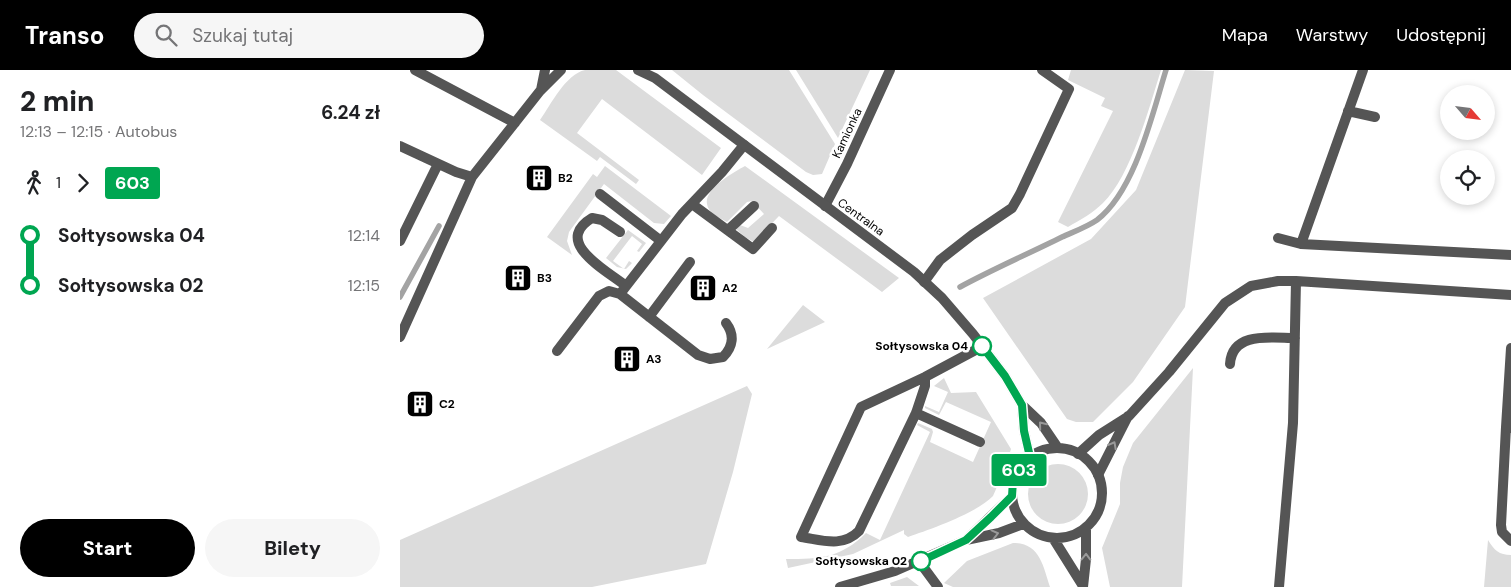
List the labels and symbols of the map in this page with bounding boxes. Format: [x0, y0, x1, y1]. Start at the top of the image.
north arrow [1440, 85, 1495, 140]
street label: Kamionka [828, 105, 866, 161]
building icon: B2 [524, 163, 554, 193]
place label: B2 [558, 170, 573, 186]
street label: Centralna [834, 195, 888, 239]
building icon: B3 [503, 263, 533, 293]
place label: B3 [537, 270, 552, 286]
building icon: A2 [688, 273, 718, 303]
place label: A2 [722, 280, 738, 296]
marker: Sołtysowska 04 [972, 336, 992, 356]
place label: Sołtysowska 04 [875, 338, 968, 354]
building icon: A3 [612, 344, 642, 374]
place label: A3 [646, 351, 662, 367]
building icon: C2 [405, 389, 435, 419]
place label: C2 [439, 396, 455, 412]
one-way arrow [1039, 422, 1047, 431]
one-way arrow [1107, 441, 1117, 450]
line badge: 603 [990, 454, 1048, 486]
one-way arrow [991, 529, 999, 539]
marker: Sołtysowska 02 [911, 551, 931, 571]
place label: Sołtysowska 02 [815, 553, 907, 569]
one-way arrow [1080, 553, 1091, 561]

